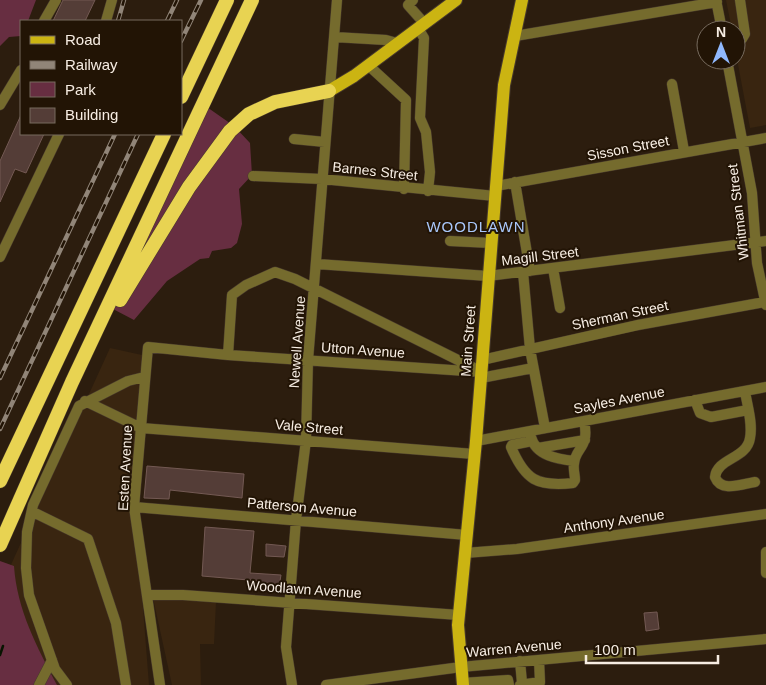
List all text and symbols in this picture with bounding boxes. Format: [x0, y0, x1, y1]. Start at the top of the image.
legend [20, 20, 182, 135]
north arrow [696, 20, 746, 70]
text: N [716, 24, 726, 40]
text: Road [65, 31, 101, 48]
text: Railway [65, 56, 118, 73]
text: Park [65, 81, 96, 98]
text: Building [65, 106, 118, 123]
street label: Sisson Street [586, 132, 670, 164]
street label: Barnes Street [332, 159, 419, 183]
street label: Whitman Street [724, 163, 752, 261]
district label: WOODLAWN [426, 218, 526, 235]
street label: Magill Street [500, 243, 580, 269]
street label: Newell Avenue [286, 295, 308, 389]
street label: Sherman Street [570, 297, 670, 333]
street label: Main Street [458, 305, 478, 377]
street label: Utton Avenue [321, 339, 406, 361]
street label: Sayles Avenue [572, 383, 666, 417]
street label: Vale Street [274, 416, 344, 438]
street label: Esten Avenue [115, 424, 135, 511]
street label: Patterson Avenue [246, 494, 358, 520]
street label: Anthony Avenue [563, 506, 666, 536]
street label: Woodlawn Avenue [246, 577, 362, 601]
scale bar [586, 632, 718, 664]
street label: Warren Avenue [466, 636, 563, 660]
text: 100 m [594, 641, 636, 658]

